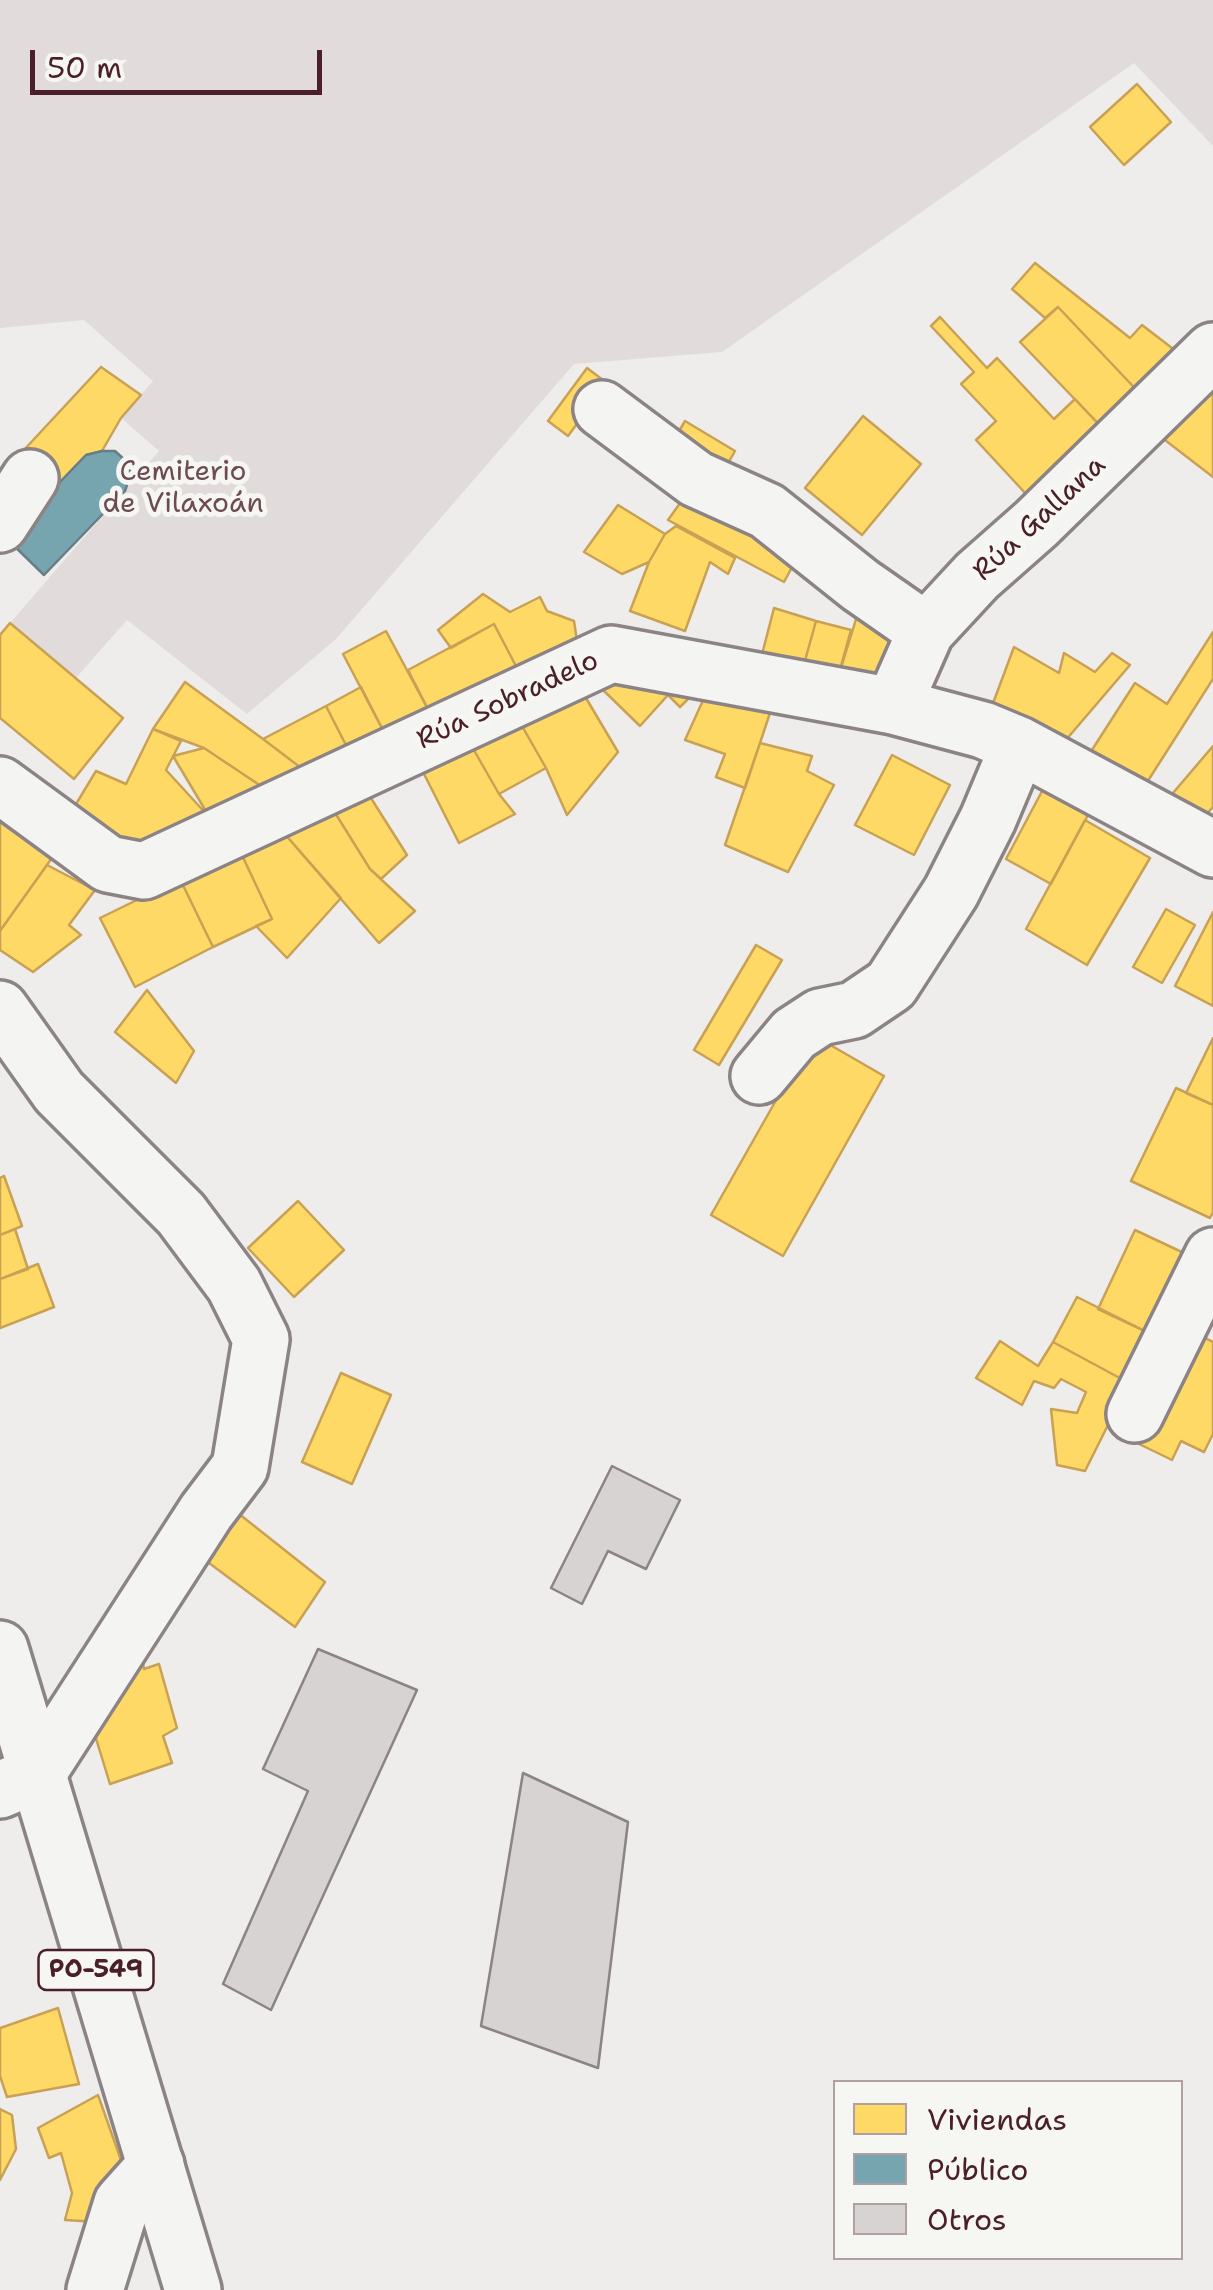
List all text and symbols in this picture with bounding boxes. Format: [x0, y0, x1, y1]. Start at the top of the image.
scale bar [35, 30, 328, 92]
text: 50 m [47, 47, 122, 88]
street label: Rúa Gallana [967, 449, 1113, 589]
park label: Cemiterio de Vilaxoán [102, 456, 264, 522]
street label: Rúa Sobradelo [412, 644, 604, 758]
road number: PO-549 [38, 1950, 154, 1990]
legend [833, 2080, 1183, 2260]
text: Viviendas [927, 2099, 1067, 2140]
text: Público [927, 2149, 1028, 2190]
text: Otros [927, 2199, 1007, 2240]

